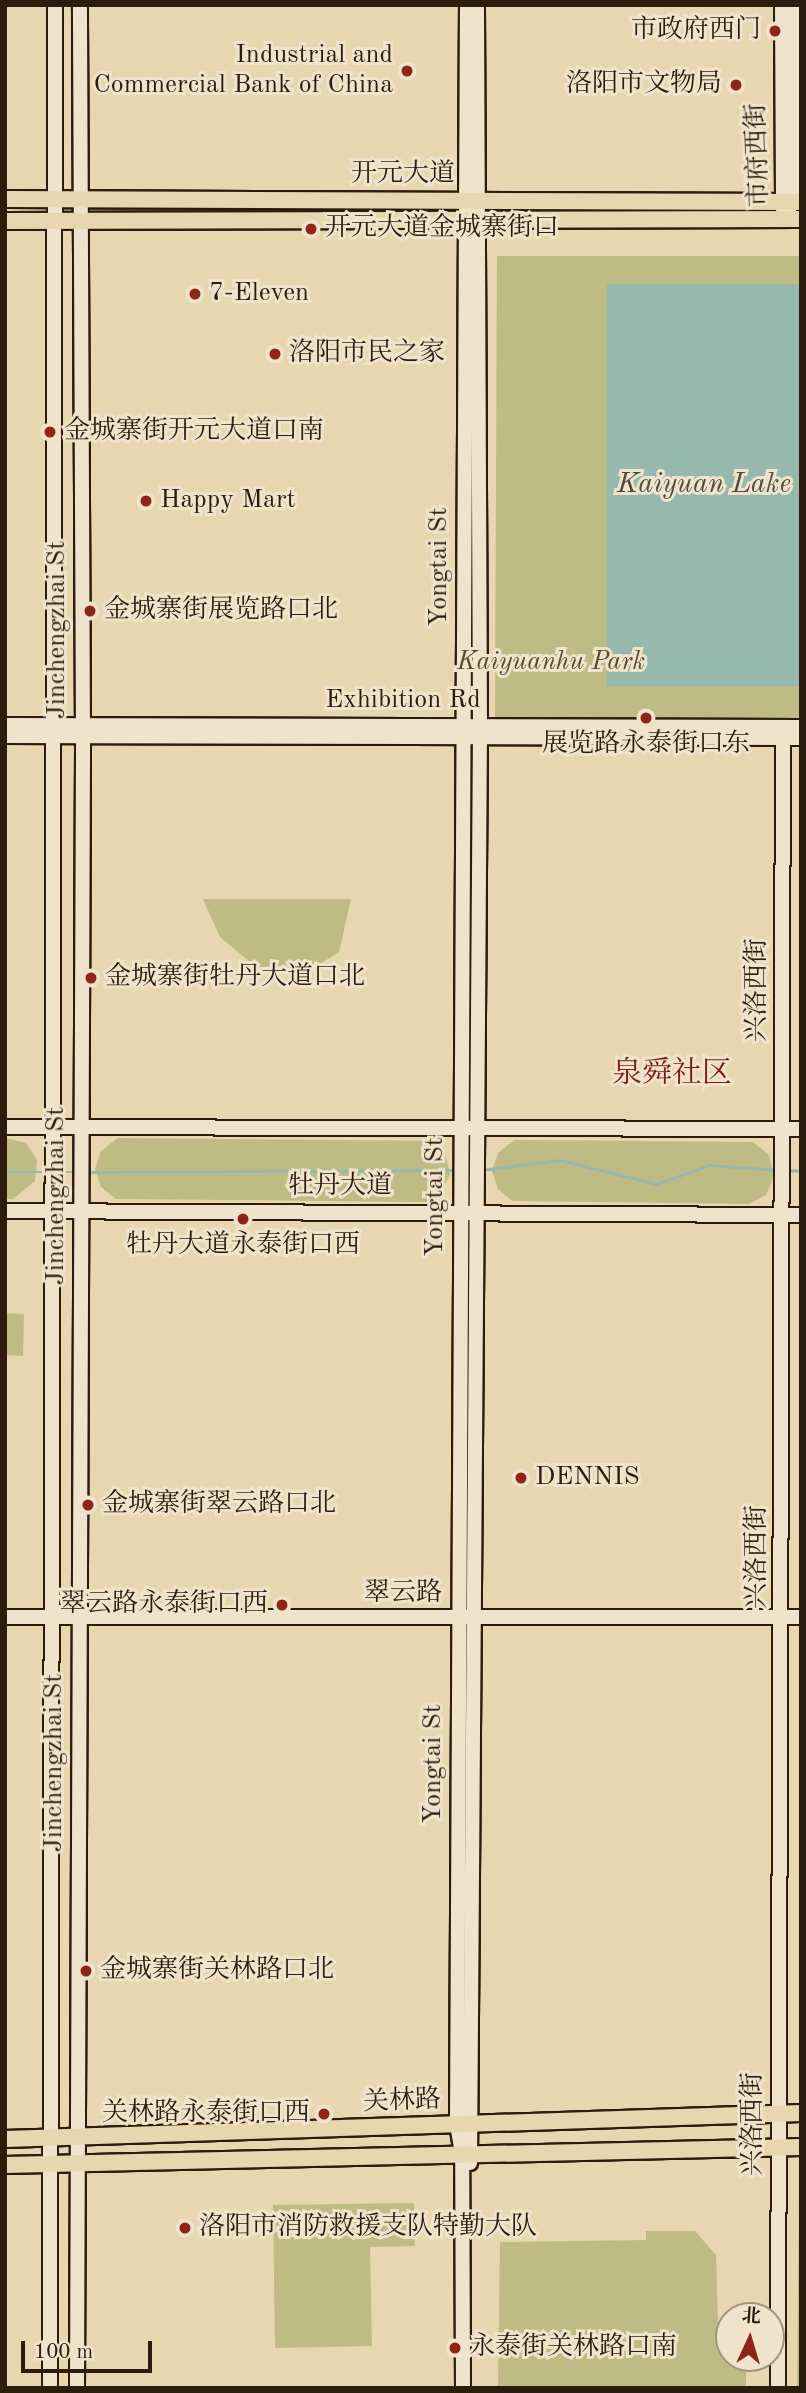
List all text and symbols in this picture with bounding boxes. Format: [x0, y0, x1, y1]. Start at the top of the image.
place label: 市政府西门 [631, 15, 761, 47]
marker: 市政府西门 [767, 23, 783, 39]
place label: Industrial and Commercial Bank of China [93, 40, 393, 102]
marker: Industrial and Commercial Bank of China [399, 63, 415, 79]
place label: 洛阳市文物局 [566, 69, 722, 101]
marker: 洛阳市文物局 [728, 77, 744, 93]
street label: 市府西街 [742, 102, 776, 208]
street label: 开元大道 [351, 159, 455, 191]
place label: 开元大道金城寨街口 [325, 213, 559, 245]
marker: 开元大道金城寨街口 [303, 221, 319, 237]
place label: 7-Eleven [209, 278, 309, 310]
marker: 7-Eleven [187, 286, 203, 302]
place label: 洛阳市民之家 [289, 338, 445, 370]
marker: 洛阳市民之家 [267, 346, 283, 362]
place label: 金城寨街开元大道口南 [64, 416, 324, 448]
marker: 金城寨街开元大道口南 [42, 424, 58, 440]
water label: Kaiyuan Lake [617, 468, 791, 502]
place label: Happy Mart [160, 485, 296, 517]
marker: Happy Mart [138, 493, 154, 509]
street label: Yongtai St [424, 507, 456, 627]
street label: Jinchengzhai St [42, 541, 74, 719]
place label: 金城寨街展览路口北 [104, 595, 338, 627]
marker: 金城寨街展览路口北 [82, 603, 98, 619]
park label: Kaiyuanhu Park [457, 647, 645, 679]
street label: Exhibition Rd [325, 685, 481, 717]
marker: 展览路永泰街口东 [638, 710, 654, 726]
place label: 展览路永泰街口东 [542, 729, 750, 761]
street label: 兴洛西街 [742, 938, 774, 1042]
place label: 金城寨街牡丹大道口北 [105, 962, 365, 994]
marker: 金城寨街牡丹大道口北 [83, 970, 99, 986]
district label: 泉舜社区 [612, 1056, 732, 1092]
street label: Jinchengzhai St [41, 1107, 73, 1285]
street label: Yongtai St [420, 1137, 452, 1257]
street label: 牡丹大道 [288, 1171, 392, 1203]
marker: 牡丹大道永泰街口西 [235, 1211, 251, 1227]
place label: 牡丹大道永泰街口西 [126, 1230, 360, 1262]
place label: DENNIS [535, 1462, 640, 1494]
marker: DENNIS [513, 1470, 529, 1486]
place label: 金城寨街翠云路口北 [102, 1489, 336, 1521]
marker: 金城寨街翠云路口北 [80, 1497, 96, 1513]
street label: 兴洛西街 [742, 1505, 774, 1609]
street label: 翠云路 [364, 1578, 442, 1610]
place label: 翠云路永泰街口西 [60, 1589, 268, 1621]
marker: 翠云路永泰街口西 [274, 1597, 290, 1613]
street label: Jinchengzhai St [39, 1674, 71, 1852]
street label: Yongtai St [418, 1704, 450, 1824]
place label: 金城寨街关林路口北 [100, 1955, 334, 1987]
marker: 金城寨街关林路口北 [78, 1963, 94, 1979]
street label: 兴洛西街 [738, 2072, 770, 2176]
street label: 关林路 [362, 2085, 442, 2119]
place label: 关林路永泰街口西 [102, 2098, 310, 2130]
marker: 关林路永泰街口西 [316, 2106, 332, 2122]
place label: 洛阳市消防救援支队特勤大队 [199, 2212, 537, 2244]
marker: 洛阳市消防救援支队特勤大队 [177, 2220, 193, 2236]
north arrow [715, 2302, 785, 2372]
text: 北 [741, 2307, 761, 2328]
scale bar [24, 2326, 156, 2370]
place label: 永泰街关林路口南 [469, 2332, 677, 2364]
marker: 永泰街关林路口南 [447, 2340, 463, 2356]
text: 100 m [34, 2342, 93, 2363]

